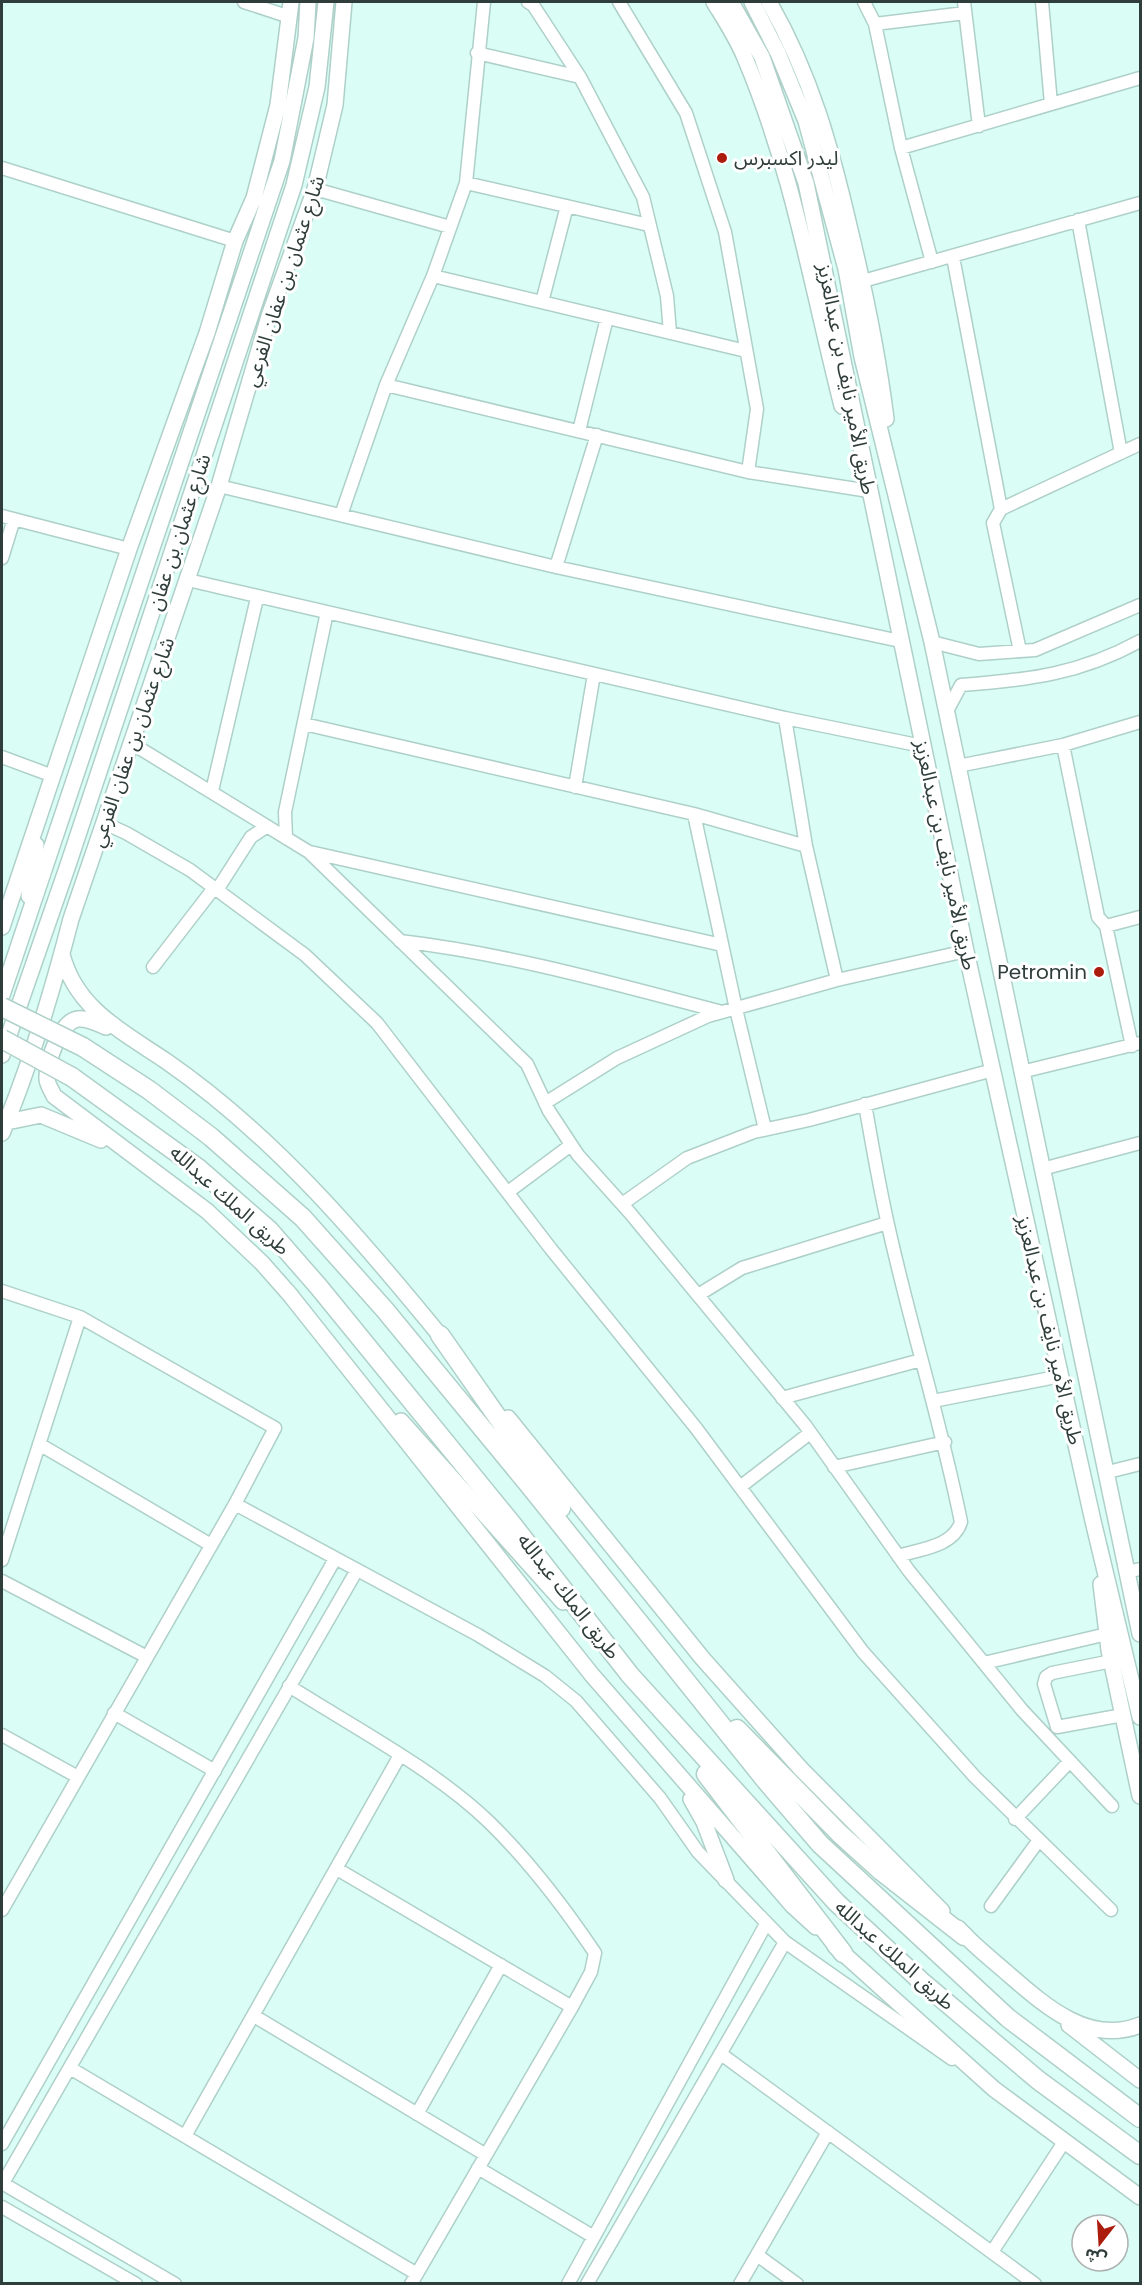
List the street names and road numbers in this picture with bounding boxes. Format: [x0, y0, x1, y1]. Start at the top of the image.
street label: شارع عثمان بن عفان الفرعي [237, 172, 333, 391]
street label: طريق الأمير نايف بن عبدالعزيز [811, 260, 883, 497]
street label: شارع عثمان بن عفان [140, 450, 218, 614]
street label: شارع عثمان بن عفان الفرعي [83, 633, 183, 851]
street label: طريق الأمير نايف بن عبدالعزيز [908, 736, 984, 973]
street label: طريق الملك عبدالله [164, 1138, 296, 1262]
street label: طريق الأمير نايف بن عبدالعزيز [1010, 1211, 1090, 1448]
street label: طريق الملك عبدالله [511, 1527, 627, 1665]
street label: طريق الملك عبدالله [829, 1893, 961, 2017]

